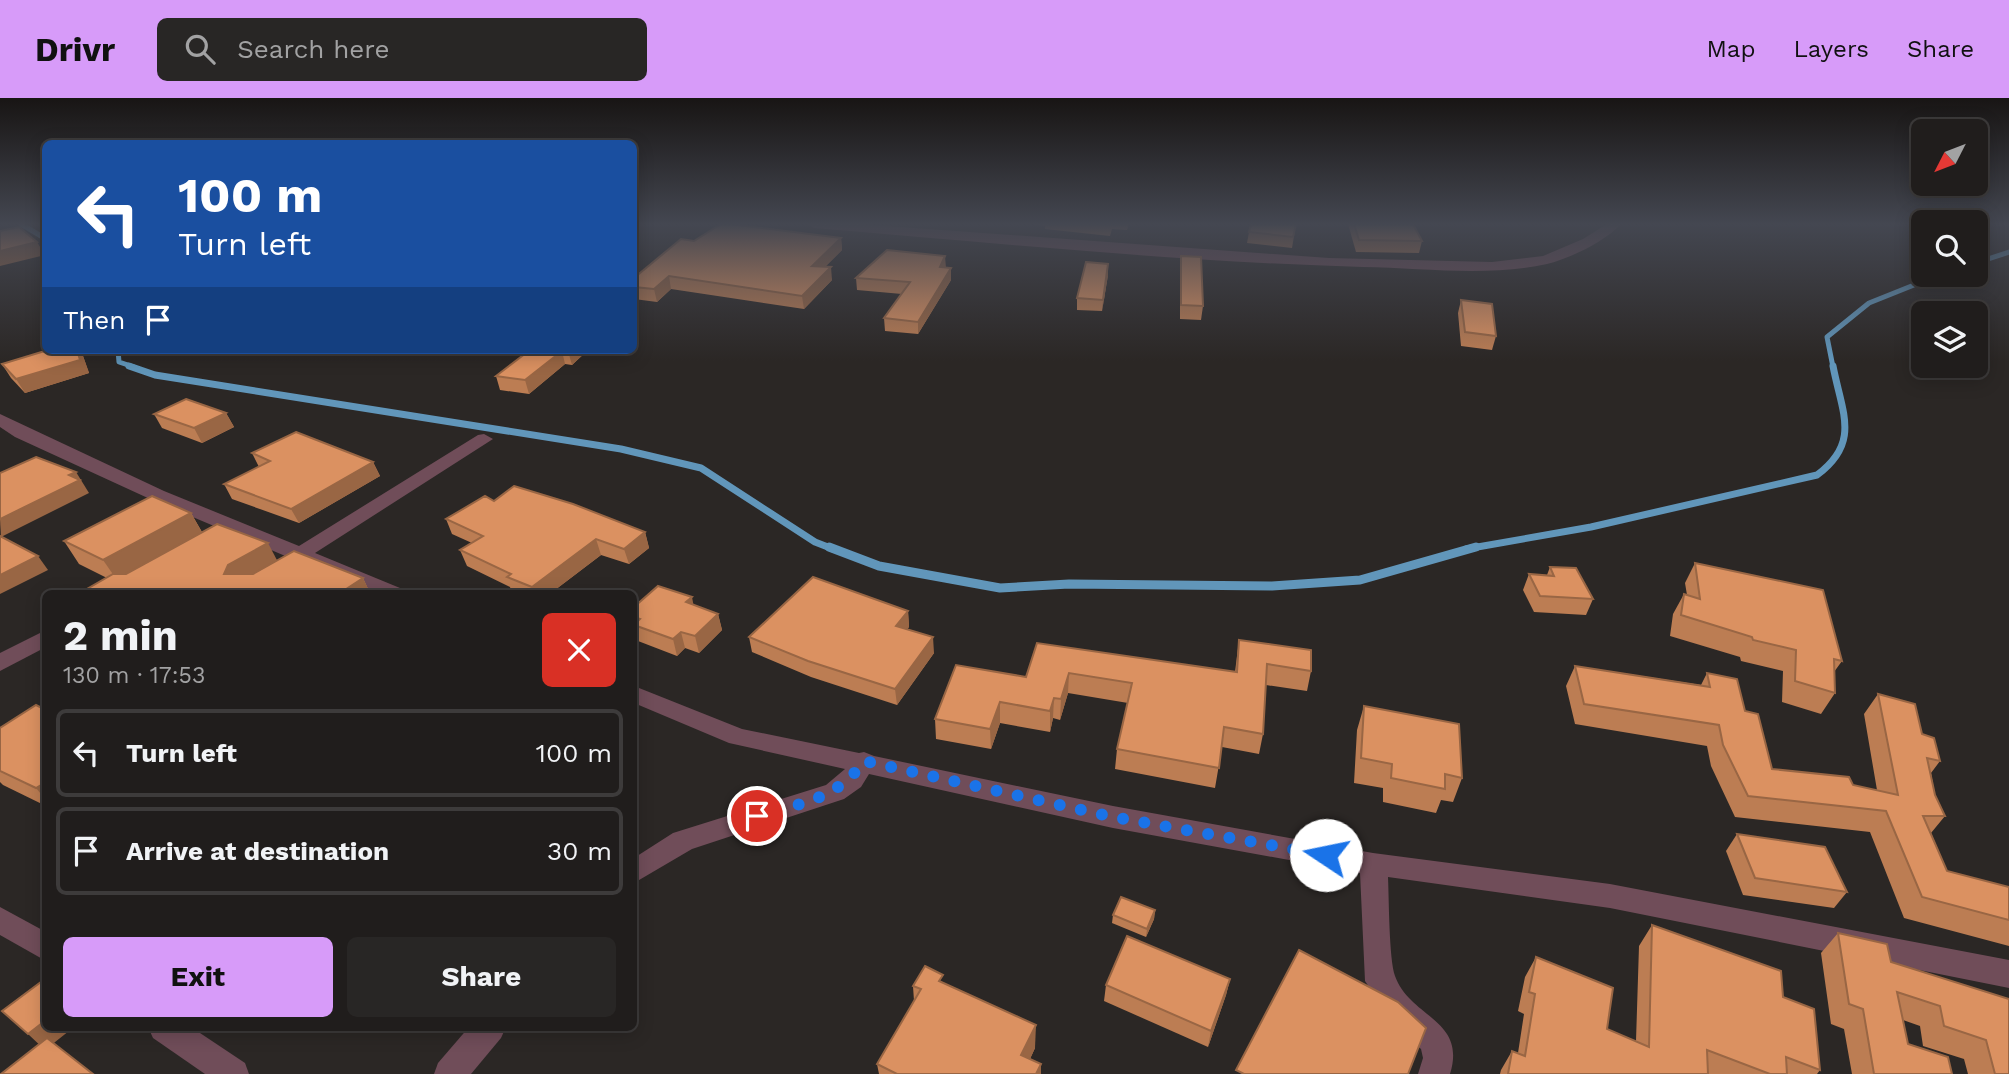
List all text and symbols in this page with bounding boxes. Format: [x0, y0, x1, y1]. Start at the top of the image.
search box [157, 18, 647, 81]
text: Drivr [35, 30, 115, 69]
icon: search [181, 30, 219, 68]
text: Search here [237, 34, 390, 64]
text: Map [1707, 35, 1755, 63]
text: Layers [1793, 35, 1869, 63]
text: Share [1907, 35, 1974, 63]
north arrow [1911, 119, 1988, 196]
map controls [1911, 119, 1988, 378]
text: 100 m [178, 166, 322, 224]
icon: left [63, 168, 154, 259]
button: search [1911, 210, 1988, 287]
text: Turn left [178, 225, 311, 263]
icon: arrive [139, 301, 177, 339]
button: layers [1911, 301, 1988, 378]
text: Then [63, 305, 125, 335]
text: 2 min [63, 611, 178, 660]
button: close [542, 613, 616, 687]
text: 130 m · 17:53 [63, 662, 205, 689]
icon: left [67, 734, 105, 772]
text: Turn left [126, 738, 237, 768]
text: 100 m [536, 738, 612, 768]
pin [727, 786, 787, 846]
icon: arrive [738, 797, 776, 835]
position arrow [1289, 818, 1363, 892]
icon: arrive [67, 832, 105, 870]
text: Arrive at destination [126, 836, 389, 866]
text: 30 m [547, 836, 612, 866]
button: Exit [63, 937, 333, 1017]
button: Share [347, 937, 616, 1017]

